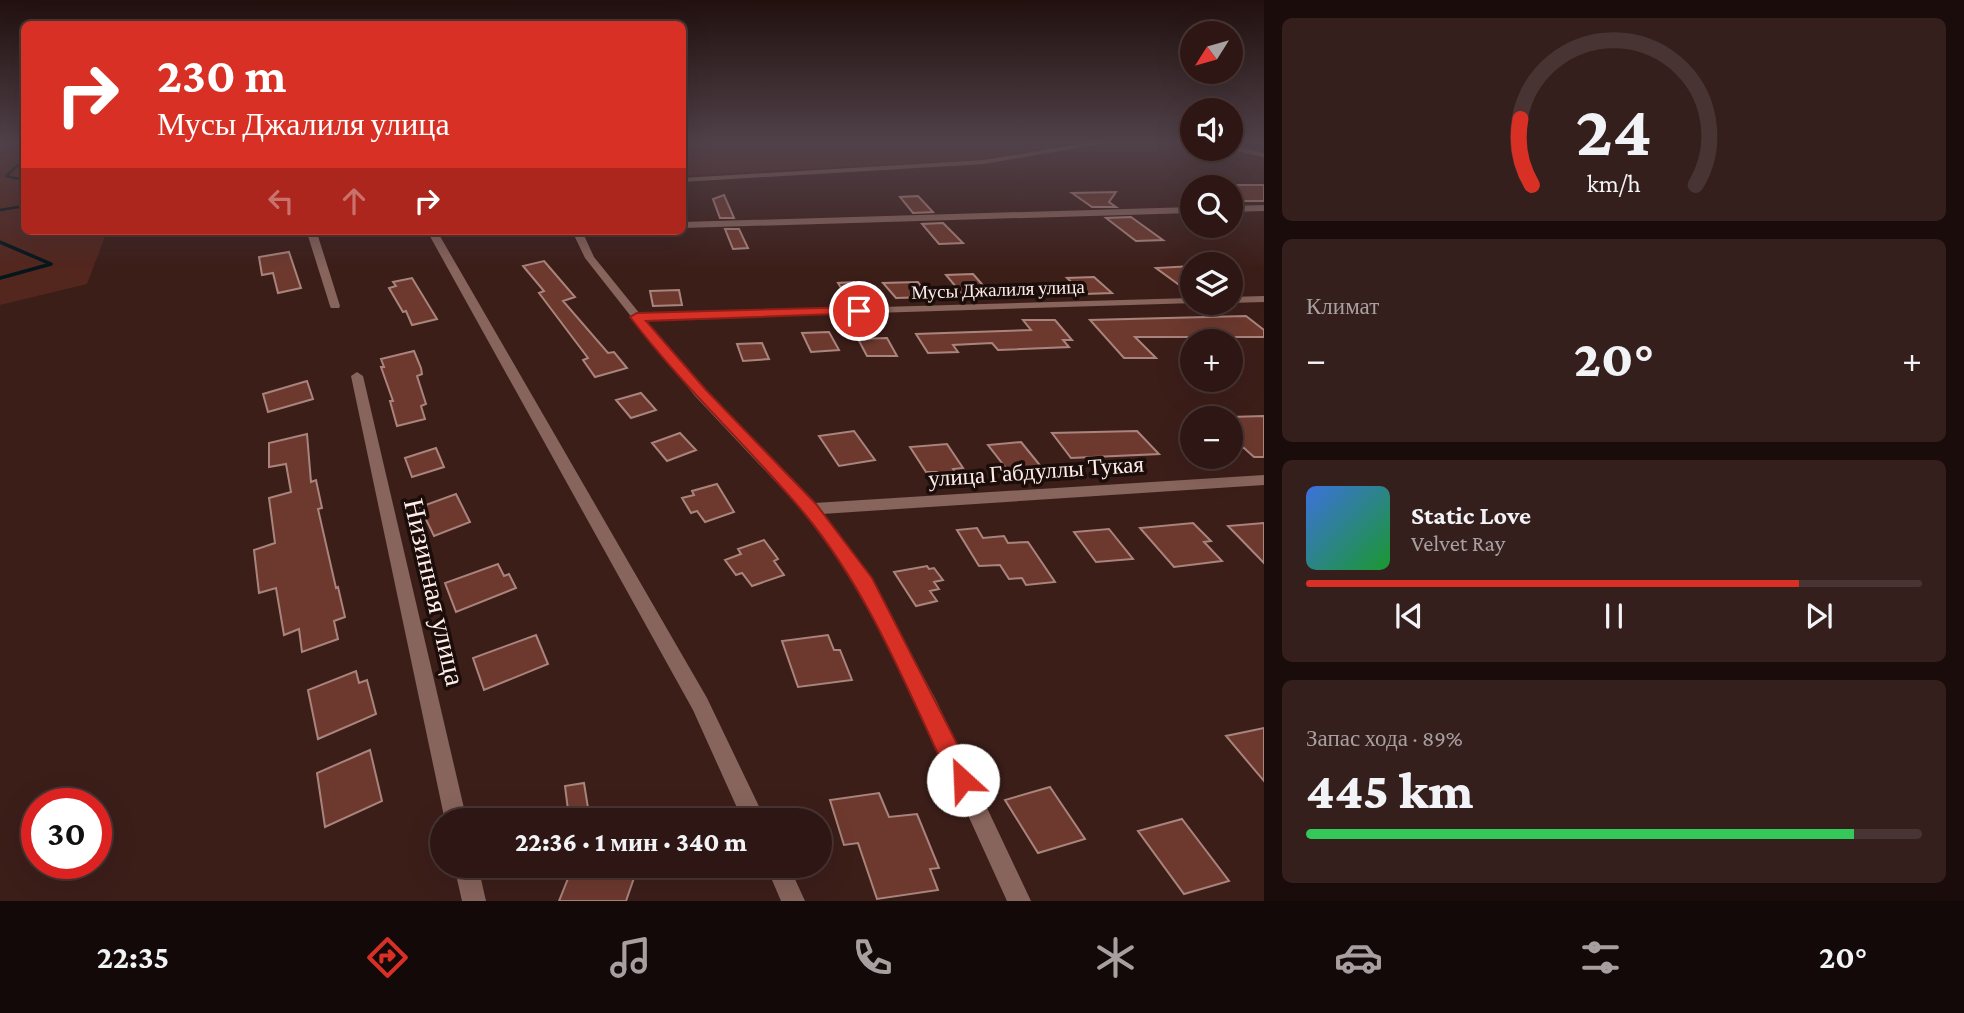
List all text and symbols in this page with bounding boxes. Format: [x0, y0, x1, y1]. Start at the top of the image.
north arrow [1180, 21, 1242, 84]
map controls [1180, 21, 1243, 469]
text: 230 m [157, 48, 287, 103]
icon: right [42, 49, 133, 140]
text: 24 [1576, 91, 1652, 172]
button: sound [1180, 98, 1243, 161]
text: Мусы Джалиля улица [157, 106, 450, 142]
text: km/h [1587, 170, 1641, 197]
button: search [1180, 175, 1243, 238]
icon: left [262, 182, 300, 220]
icon: ahead [335, 182, 373, 220]
icon: right [408, 182, 446, 220]
button: layers [1180, 252, 1243, 315]
street label: Мусы Джалиля улица [911, 276, 1086, 303]
pin [829, 281, 889, 341]
icon: arrive [840, 292, 878, 330]
text: Климат [1306, 293, 1379, 319]
button: + [1180, 329, 1243, 392]
text: 20° [1574, 329, 1654, 387]
text: − [1306, 338, 1326, 380]
text: + [1902, 338, 1922, 380]
button: − [1180, 406, 1243, 469]
street label: улица Габдуллы Тукая [927, 450, 1145, 492]
street label: Низинная улица [398, 496, 471, 689]
text: Static Love [1411, 501, 1531, 530]
text: Velvet Ray [1411, 530, 1505, 556]
icon: previous [1390, 597, 1428, 635]
icon: pause [1595, 597, 1633, 635]
icon: next [1800, 597, 1838, 635]
text: Запас хода · 89% [1306, 725, 1463, 751]
position arrow [926, 743, 1000, 817]
text: 445 km [1306, 761, 1473, 819]
speed limit sign: 30 [21, 788, 112, 879]
text: 22:36 · 1 мин · 340 m [515, 828, 747, 857]
icon: directions [363, 933, 412, 982]
icon: music [606, 933, 655, 982]
icon: phone [848, 933, 897, 982]
icon: climate [1091, 933, 1140, 982]
icon: car [1334, 933, 1383, 982]
icon: filters [1576, 933, 1625, 982]
text: 22:35 [97, 939, 169, 975]
text: 20° [1819, 939, 1867, 975]

